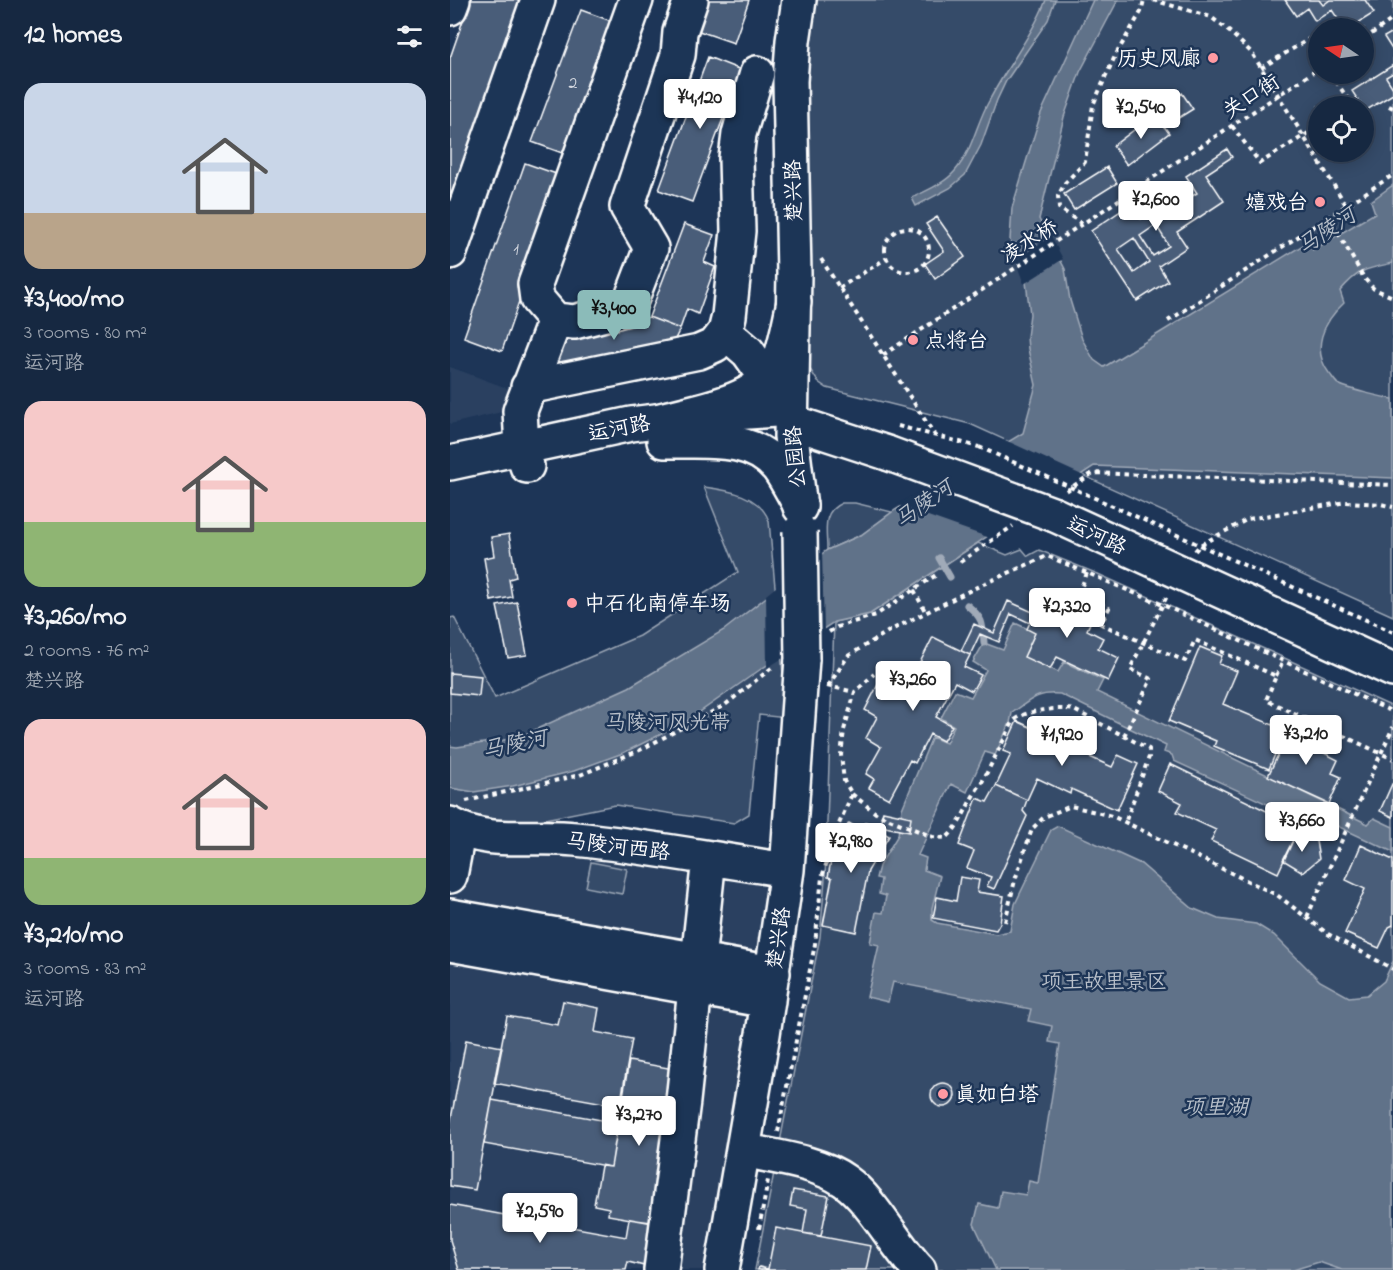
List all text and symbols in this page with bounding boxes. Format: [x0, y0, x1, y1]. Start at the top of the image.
text: 12 homes [24, 17, 123, 55]
north arrow [1308, 18, 1374, 84]
map controls [1308, 18, 1374, 162]
icon: filters [393, 20, 426, 53]
place label: 历史风廊 [1117, 45, 1201, 75]
marker: 历史风廊 [1206, 51, 1220, 65]
street label: 关口街 [1218, 68, 1287, 127]
house number: 2 [569, 71, 578, 97]
pin: ¥4,120 [651, 79, 749, 130]
text: ¥4,120 [678, 84, 722, 113]
pin: ¥2,540 [1092, 89, 1190, 140]
text: ¥2,540 [1116, 94, 1166, 123]
button: locate [1308, 96, 1374, 162]
icon: home [171, 122, 279, 230]
street label: 楚兴路 [779, 159, 811, 223]
pin: ¥2,600 [1107, 181, 1205, 232]
text: ¥2,600 [1132, 186, 1180, 215]
place label: 嬉戏台 [1245, 189, 1308, 219]
marker: 嬉戏台 [1313, 195, 1327, 209]
water label: 马陵河 [1291, 199, 1366, 264]
street label: 凌水桥 [996, 213, 1065, 272]
house number: 1 [513, 237, 519, 263]
text: ¥3,400/mo [24, 281, 124, 319]
pin: ¥3,400 [565, 290, 663, 341]
text: ¥3,400 [591, 295, 637, 324]
text: 3 rooms · 80 m² [24, 319, 147, 348]
place label: 点将台 [925, 327, 988, 357]
marker: 点将台 [906, 333, 920, 347]
text: 运河路 [24, 350, 84, 379]
street label: 运河路 [586, 409, 653, 451]
street label: 公园路 [779, 424, 815, 490]
icon: home [171, 440, 279, 548]
water label: 马陵河 [889, 472, 963, 537]
street label: 运河路 [1061, 510, 1131, 564]
pin: ¥2,320 [1018, 588, 1116, 639]
place label: 中石化南停车场 [584, 590, 731, 620]
text: ¥2,320 [1043, 593, 1091, 622]
marker: 中石化南停车场 [565, 596, 579, 610]
text: ¥3,260/mo [24, 599, 127, 637]
text: 2 rooms · 76 m² [24, 637, 149, 666]
pin: ¥3,260 [864, 661, 962, 712]
text: ¥3,260 [890, 666, 936, 695]
text: 楚兴路 [24, 668, 84, 697]
park label: 马陵河风光带 [605, 709, 731, 739]
pin: ¥3,210 [1257, 715, 1355, 766]
pin: ¥1,920 [1013, 716, 1111, 767]
text: ¥3,210 [1284, 720, 1328, 749]
text: ¥1,920 [1041, 721, 1083, 750]
water label: 马陵河 [479, 723, 553, 768]
icon: home [171, 758, 279, 866]
pin: ¥3,660 [1253, 802, 1351, 853]
text: ¥3,660 [1279, 807, 1325, 836]
pin: ¥2,980 [802, 823, 900, 874]
street label: 马陵河西路 [564, 827, 672, 869]
text: ¥2,980 [829, 828, 873, 857]
street label: 楚兴路 [761, 905, 799, 972]
text: ¥3,210/mo [24, 917, 124, 955]
text: 3 rooms · 83 m² [24, 955, 146, 984]
park label: 项王故里景区 [1041, 968, 1167, 998]
text: 运河路 [24, 986, 84, 1015]
place label: 真如白塔 [955, 1081, 1039, 1111]
marker: 真如白塔 [936, 1087, 950, 1101]
water label: 项里湖 [1182, 1093, 1250, 1125]
pin: ¥3,270 [590, 1096, 688, 1147]
text: ¥3,270 [616, 1101, 662, 1130]
pin: ¥2,590 [491, 1193, 589, 1244]
text: ¥2,590 [516, 1198, 564, 1227]

